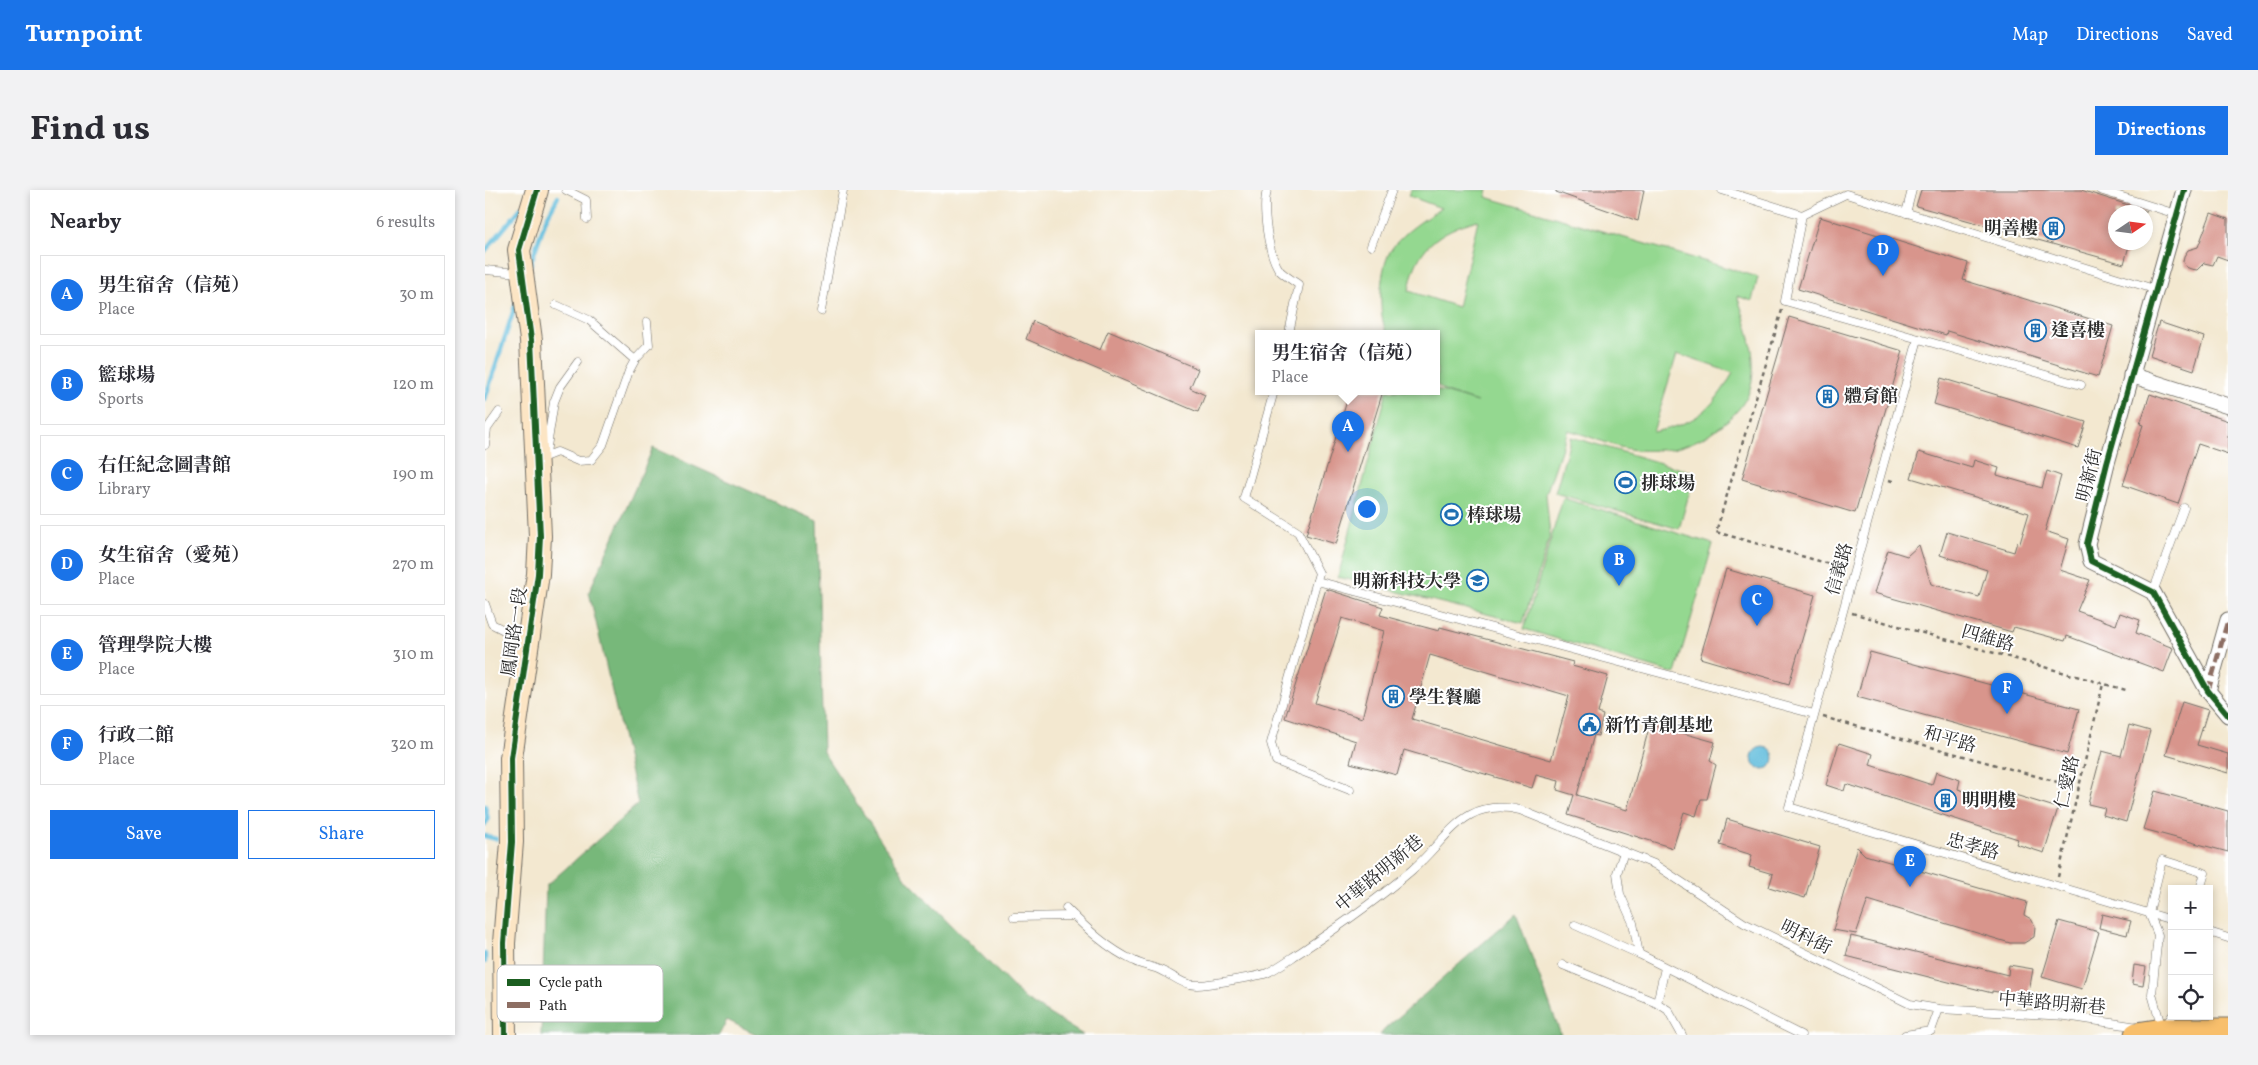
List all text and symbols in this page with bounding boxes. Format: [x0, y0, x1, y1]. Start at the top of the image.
text: Turnpoint [25, 18, 143, 52]
text: Map [2012, 23, 2048, 48]
text: Directions [2076, 23, 2159, 48]
text: Saved [2187, 23, 2233, 48]
text: Find us [30, 106, 150, 154]
button: Directions [2095, 106, 2228, 155]
north arrow [2108, 205, 2153, 250]
text: Nearby [50, 208, 121, 237]
text: 6 results [376, 212, 435, 234]
building icon: 明善樓 [2042, 216, 2066, 240]
place label: 明善樓 [1984, 217, 2038, 242]
pin: D [1867, 235, 1899, 276]
text: 男生宿舍（信苑） [98, 273, 250, 299]
text: A [61, 284, 73, 306]
text: 30 m [399, 284, 434, 306]
text: Place [98, 299, 135, 321]
building icon: 逢喜樓 [2023, 318, 2047, 342]
place label: 逢喜樓 [2051, 319, 2105, 344]
popup [1255, 330, 1440, 395]
text: 男生宿舍（信苑） [1271, 341, 1424, 367]
text: 籃球場 [98, 363, 155, 389]
text: Place [1271, 367, 1308, 389]
text: B [62, 374, 72, 396]
text: 120 m [392, 374, 434, 396]
building icon: 體育館 [1816, 384, 1840, 408]
place label: 體育館 [1844, 385, 1898, 410]
text: Sports [98, 389, 144, 411]
pin: A [1332, 411, 1364, 452]
street label: 明新街 [2072, 446, 2109, 505]
text: 右任紀念圖書館 [98, 453, 231, 479]
text: C [62, 464, 72, 486]
text: 190 m [392, 464, 434, 486]
sports icon: 排球場 [1613, 471, 1637, 495]
place label: 排球場 [1641, 472, 1695, 497]
text: Library [98, 479, 151, 501]
your location [1354, 496, 1380, 522]
sports icon: 棒球場 [1439, 503, 1463, 527]
place label: 棒球場 [1467, 504, 1521, 529]
street label: 信義路 [1821, 540, 1860, 599]
text: 女生宿舍（愛苑） [98, 543, 250, 569]
pin: B [1603, 545, 1635, 586]
text: D [61, 554, 73, 576]
text: 270 m [392, 554, 434, 576]
text: Place [98, 569, 135, 591]
school or university icon: 明新科技大學 [1465, 569, 1489, 593]
place label: 明新科技大學 [1353, 570, 1461, 595]
pin: C [1741, 585, 1773, 626]
street label: 鳳岡路一段 [497, 586, 534, 679]
street label: 四維路 [1958, 620, 2017, 659]
text: 管理學院大樓 [98, 633, 212, 659]
text: E [62, 644, 72, 666]
text: 310 m [393, 644, 434, 666]
text: Place [98, 659, 135, 681]
pin: F [1991, 673, 2023, 714]
building icon: 學生餐廳 [1381, 685, 1405, 709]
place label: 學生餐廳 [1409, 686, 1481, 711]
public building icon: 新竹青創基地 [1577, 713, 1601, 737]
place label: 新竹青創基地 [1605, 714, 1713, 739]
street label: 和平路 [1920, 721, 1979, 760]
text: 行政二館 [98, 723, 174, 749]
text: F [62, 734, 72, 756]
text: 320 m [390, 734, 434, 756]
text: Place [98, 749, 135, 771]
street label: 仁愛路 [2050, 753, 2087, 811]
building icon: 明明樓 [1934, 788, 1958, 812]
place label: 明明樓 [1962, 789, 2016, 814]
button: Save [50, 810, 238, 859]
button: Share [248, 810, 435, 859]
street label: 忠孝路 [1943, 828, 2002, 867]
street label: 中華路明新巷 [1331, 830, 1429, 918]
pin: E [1894, 846, 1926, 887]
map controls [2168, 885, 2213, 1020]
button: + [2168, 885, 2213, 930]
street label: 明科街 [1776, 915, 1835, 961]
button: − [2168, 930, 2213, 975]
legend [497, 965, 663, 1022]
text: Cycle path [539, 974, 603, 993]
button: locate [2168, 975, 2213, 1020]
street label: 中華路明新巷 [1997, 987, 2107, 1022]
text: Path [539, 997, 567, 1016]

